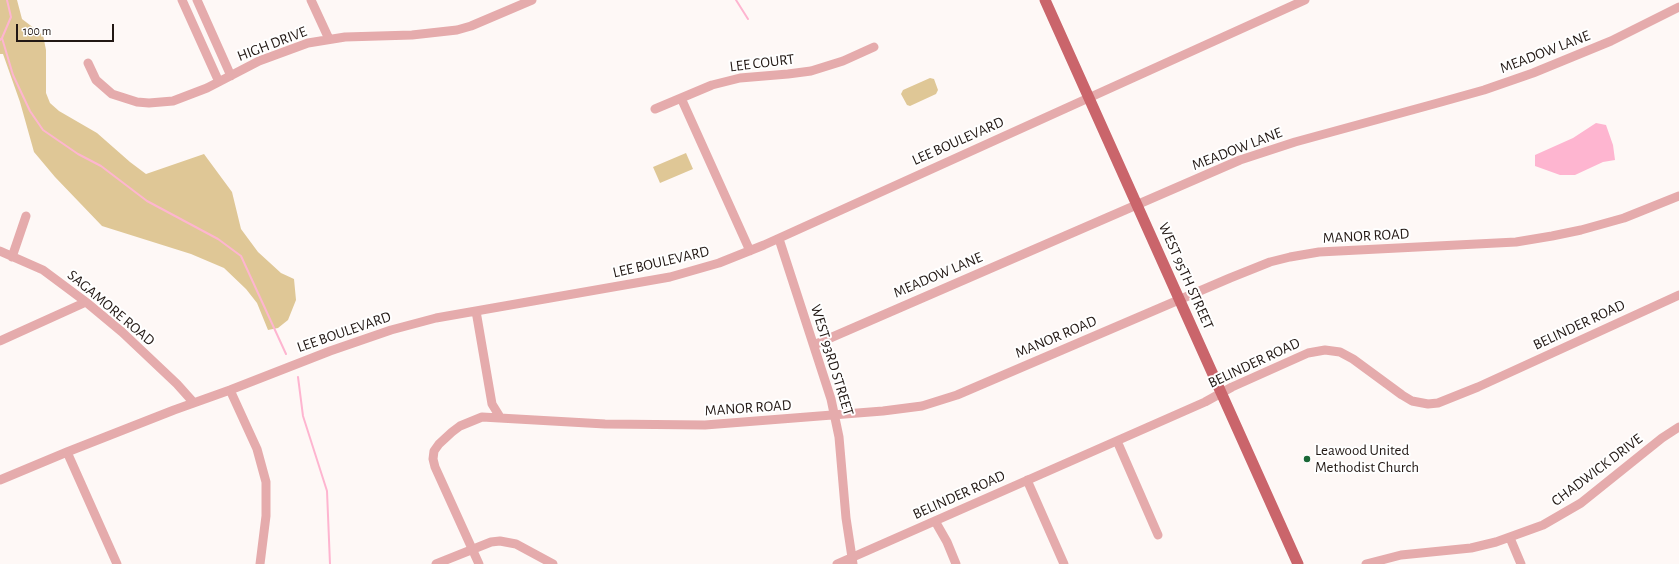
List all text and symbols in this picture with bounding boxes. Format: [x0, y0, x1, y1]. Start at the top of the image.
scale bar [18, 16, 116, 42]
street label: HIGH DRIVE [235, 22, 309, 66]
text: 100 m [23, 25, 51, 37]
street label: MEADOW LANE [1497, 27, 1593, 77]
street label: LEE COURT [729, 50, 795, 76]
street label: LEE BOULEVARD [909, 113, 1007, 169]
street label: MEADOW LANE [1189, 124, 1285, 174]
street label: WEST 95TH STREET [1154, 220, 1218, 332]
street label: MANOR ROAD [1322, 225, 1410, 247]
street label: LEE BOULEVARD [611, 242, 711, 282]
street label: MEADOW LANE [891, 248, 985, 302]
street label: SAGAMORE ROAD [64, 266, 158, 350]
street label: BELINDER ROAD [1530, 296, 1628, 354]
street label: WEST 93RD STREET [807, 302, 857, 418]
street label: LEE BOULEVARD [295, 307, 393, 357]
street label: MANOR ROAD [1013, 312, 1099, 362]
street label: BELINDER ROAD [1205, 334, 1303, 392]
street label: MANOR ROAD [704, 396, 792, 420]
street label: CHADWICK DRIVE [1548, 430, 1646, 510]
place label: Leawood United Methodist Church [1315, 441, 1419, 476]
marker: Leawood United Methodist Church [1302, 454, 1312, 464]
street label: BELINDER ROAD [910, 467, 1008, 523]

